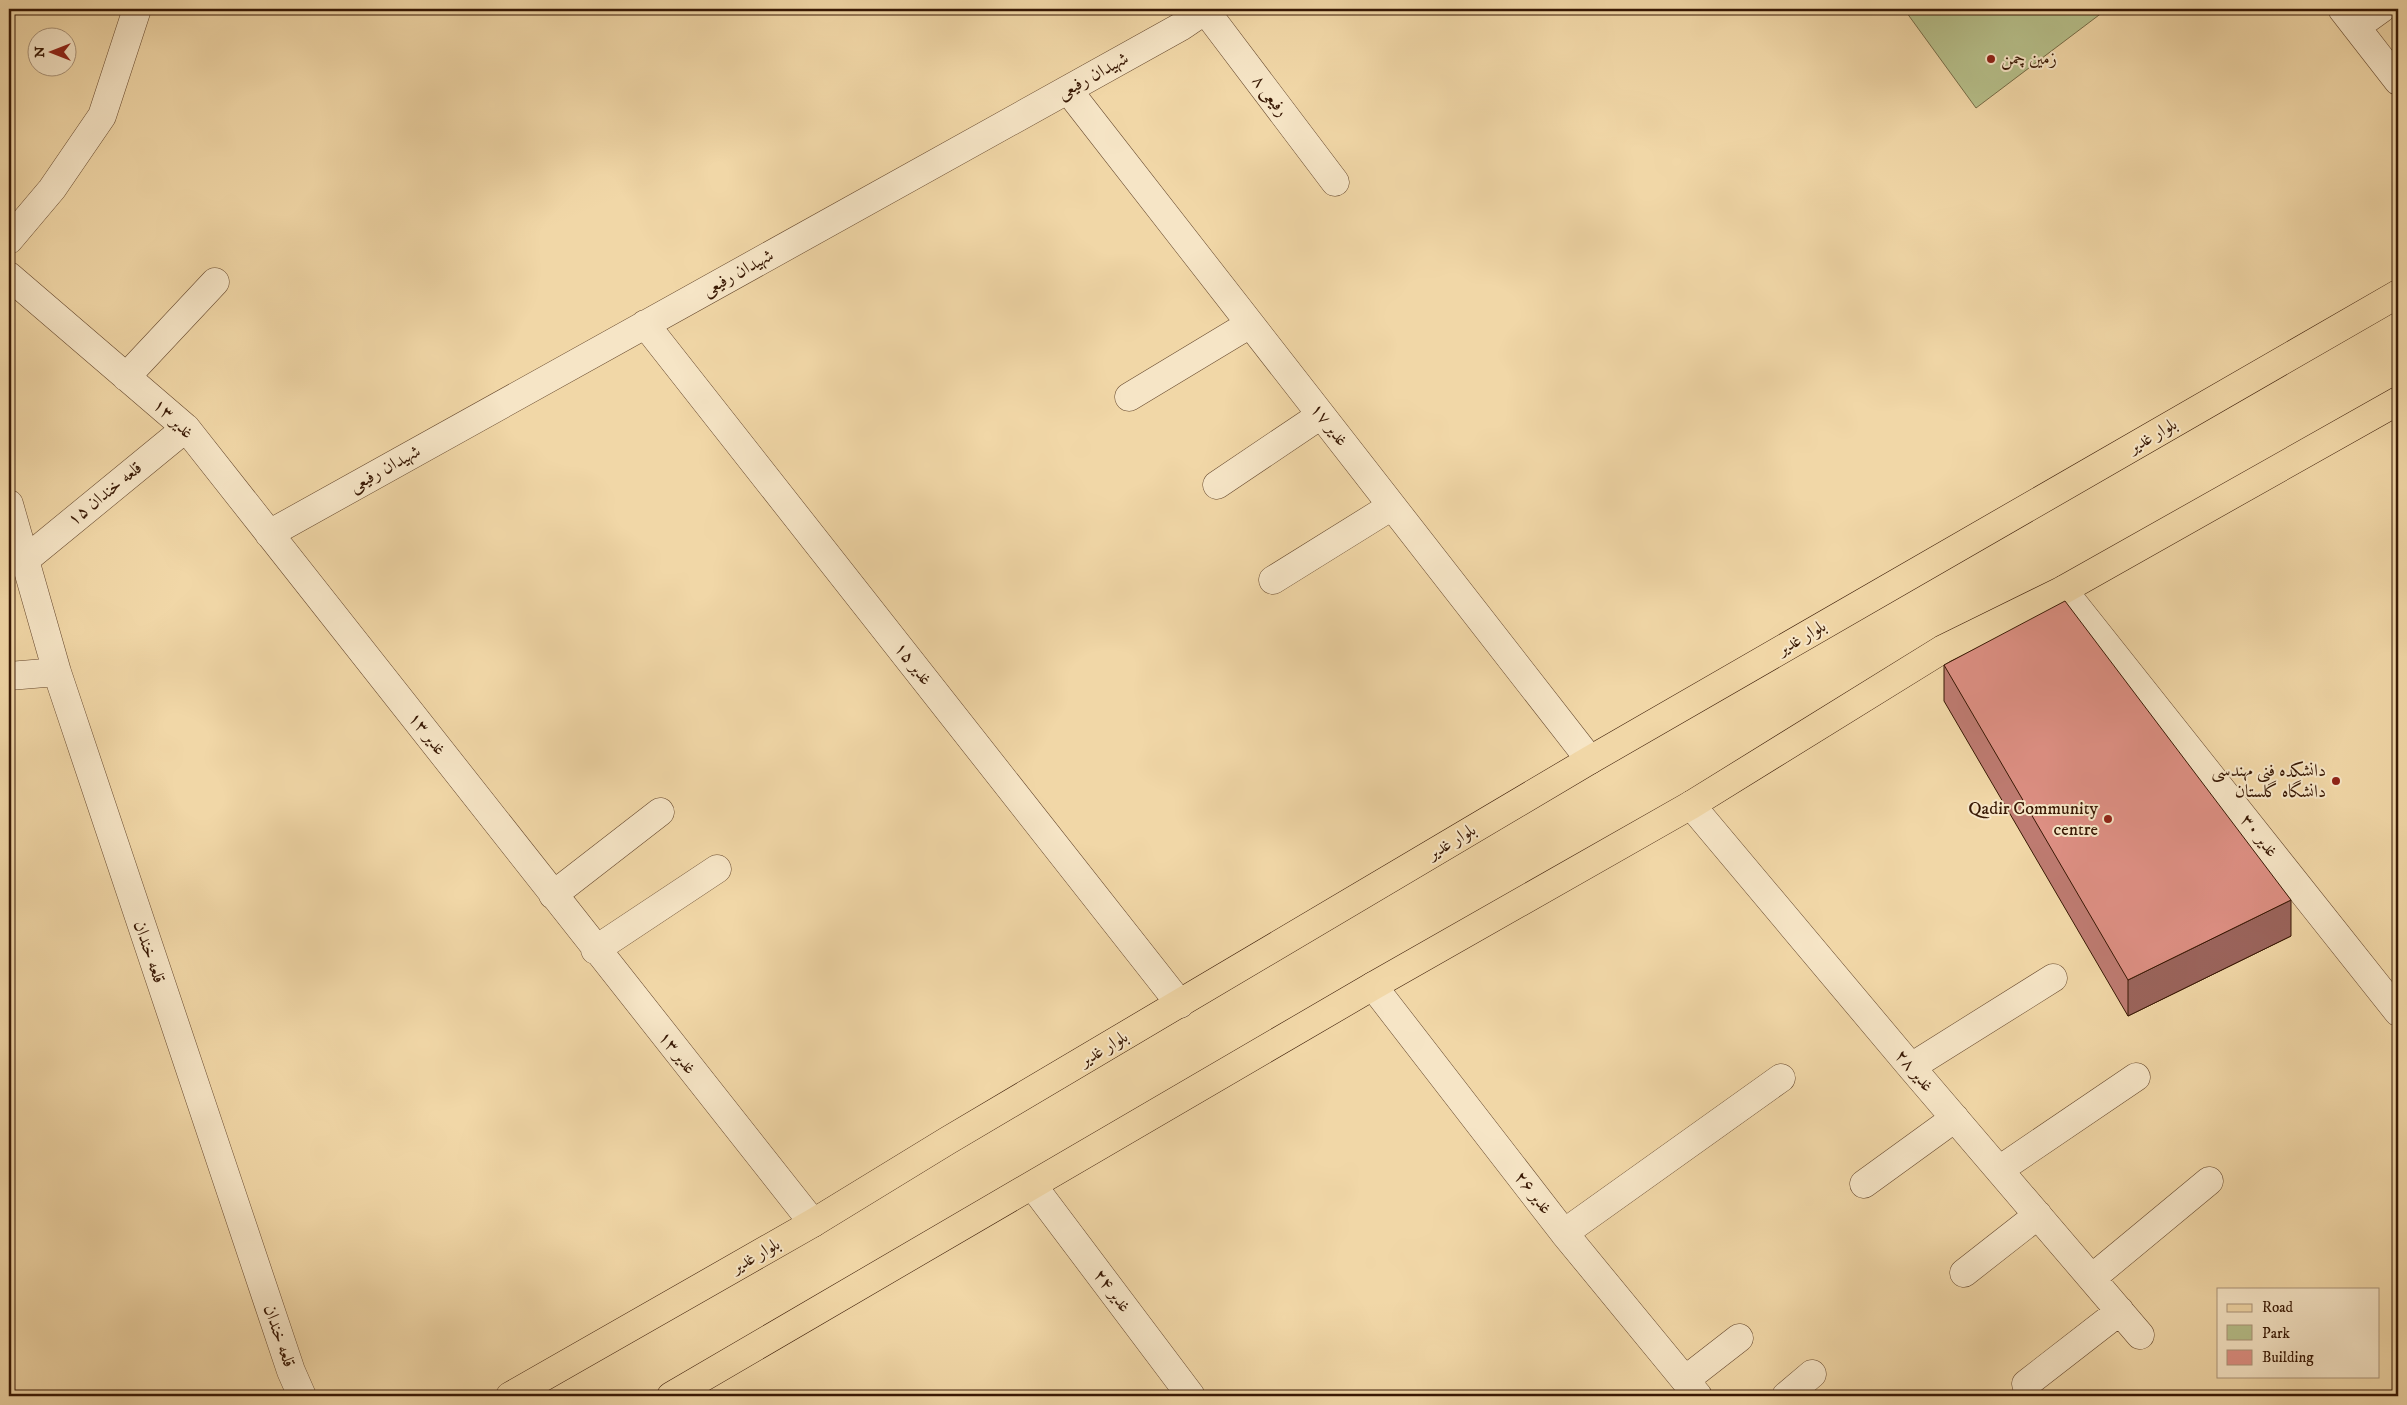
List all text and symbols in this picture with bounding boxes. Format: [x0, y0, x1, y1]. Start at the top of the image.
north arrow [28, 28, 78, 78]
text: N [31, 46, 49, 58]
street label: شهیدان رفیعی [1053, 47, 1133, 105]
place label: زمین چمن [2001, 48, 2057, 70]
marker: زمین چمن [1985, 53, 1997, 65]
street label: رفیعی ۸ [1246, 71, 1293, 122]
street label: شهیدان رفیعی [698, 244, 778, 302]
street label: ۱۳ غدیر [148, 394, 198, 444]
street label: ۱۷ غدیر [1305, 399, 1353, 451]
street label: بلوار غدیر [2123, 413, 2181, 460]
street label: شهیدان رفیعی [345, 440, 425, 498]
street label: ۱۵ قلعه خندان [63, 457, 147, 531]
street label: بلوار غدیر [1772, 615, 1830, 662]
street label: ۱۵ غدیر [889, 638, 937, 690]
street label: ۱۳ غدیر [403, 708, 451, 760]
place label: دانشکده فنی مهندسی دانشگاه گلستان [2211, 760, 2326, 803]
marker: دانشکده فنی مهندسی دانشگاه گلستان [2330, 775, 2342, 787]
place label: Qadir Community centre [1968, 798, 2098, 841]
street label: غدیر ۳۰ [2235, 810, 2283, 862]
marker: Qadir Community centre [2102, 813, 2114, 825]
street label: بلوار غدیر [1422, 819, 1480, 866]
street label: قلعه خندان [128, 918, 170, 986]
street label: بلوار غدیر [1074, 1026, 1132, 1073]
street label: ۱۳ غدیر [653, 1027, 701, 1079]
street label: ۲۸ غدیر [1890, 1045, 1938, 1097]
street label: ۲۶ غدیر [1509, 1167, 1557, 1219]
street label: بلوار غدیر [726, 1233, 784, 1280]
street label: ۲۴ غدیر [1088, 1265, 1136, 1317]
legend [2217, 1288, 2380, 1378]
text: Road [2262, 1298, 2294, 1317]
street label: قلعه خندان [258, 1302, 300, 1370]
text: Park [2262, 1324, 2291, 1343]
text: Building [2262, 1348, 2314, 1367]

